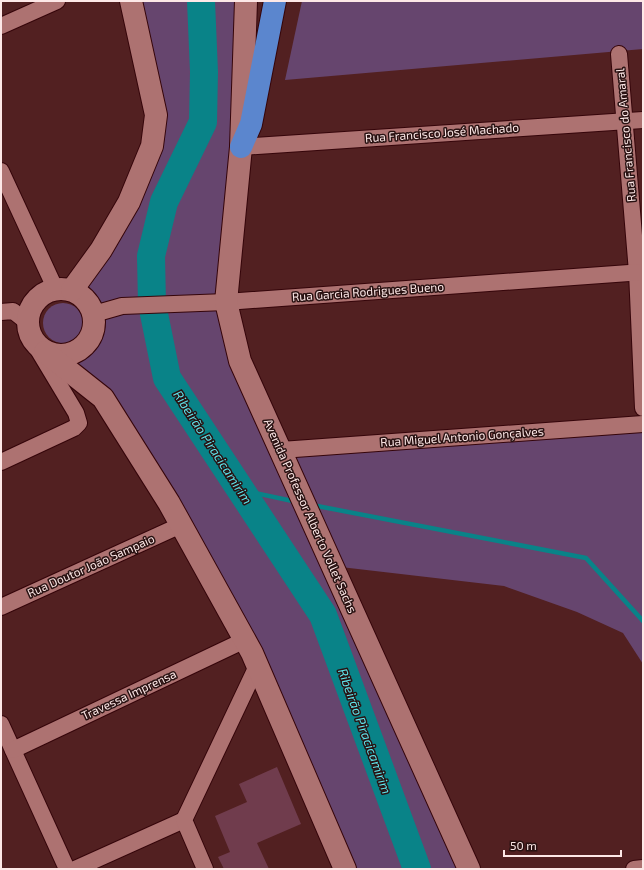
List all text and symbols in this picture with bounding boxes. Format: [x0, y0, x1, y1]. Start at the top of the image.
street label: Rua Francisco do Amaral [612, 67, 638, 202]
street label: Rua Francisco José Machado [364, 120, 520, 144]
street label: Rua Garcia Rodrigues Bueno [291, 279, 445, 303]
water label: Ribeirão Piracicamirim [170, 387, 256, 507]
street label: Avenida Professor Alberto Vollet Sachs [262, 416, 360, 615]
street label: Rua Miguel Antonio Gonçalves [380, 423, 544, 450]
street label: Rua Doutor João Sampaio [25, 531, 156, 599]
street label: Travessa Imprensa [79, 666, 178, 722]
water label: Ribeirão Piracicamirim [335, 666, 395, 796]
scale bar [504, 832, 621, 858]
text: 50 m [510, 838, 537, 852]

